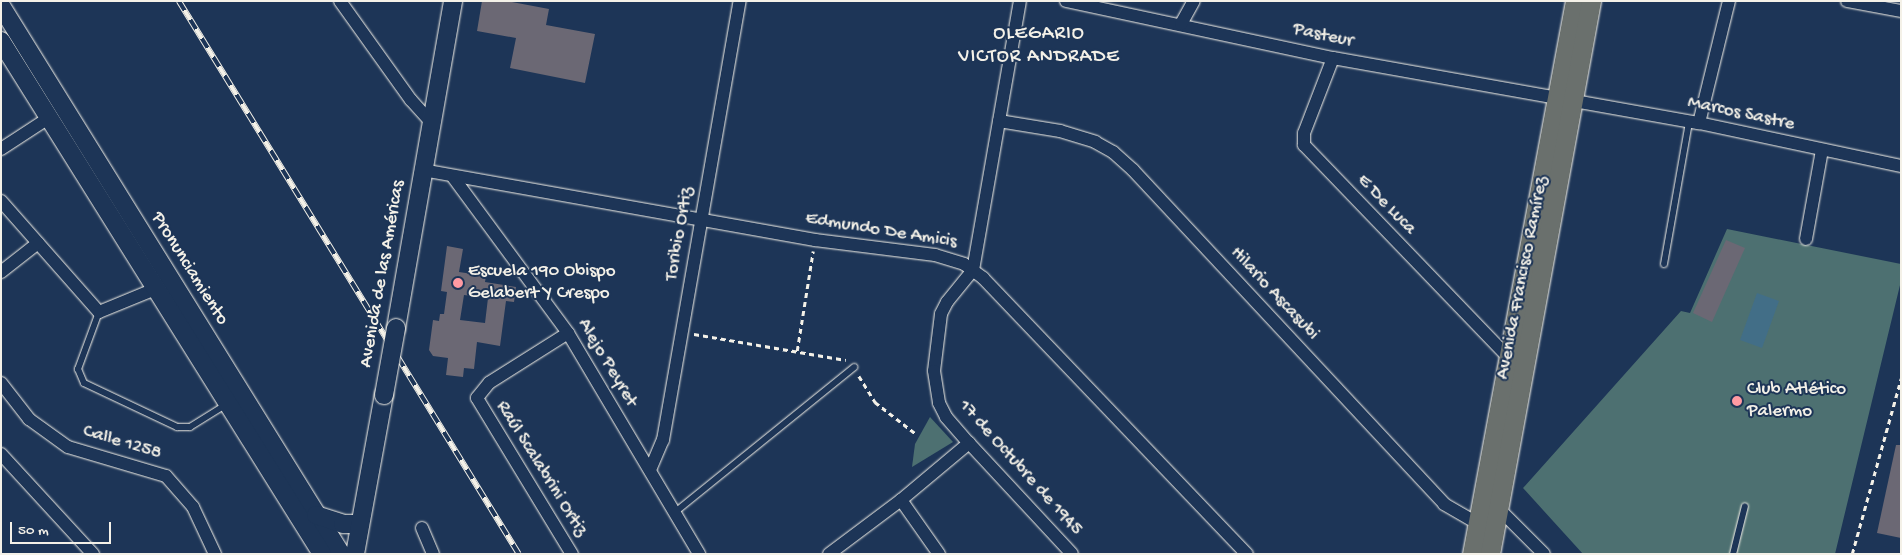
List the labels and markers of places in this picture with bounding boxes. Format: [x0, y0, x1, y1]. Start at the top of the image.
place label: Escuela 190 Obispo Gelabert Y Crespo [468, 261, 616, 305]
marker: Escuela 190 Obispo Gelabert Y Crespo [452, 277, 464, 289]
place label: Club Atlético Palermo [1747, 379, 1846, 423]
marker: Club Atlético Palermo [1731, 395, 1743, 407]

